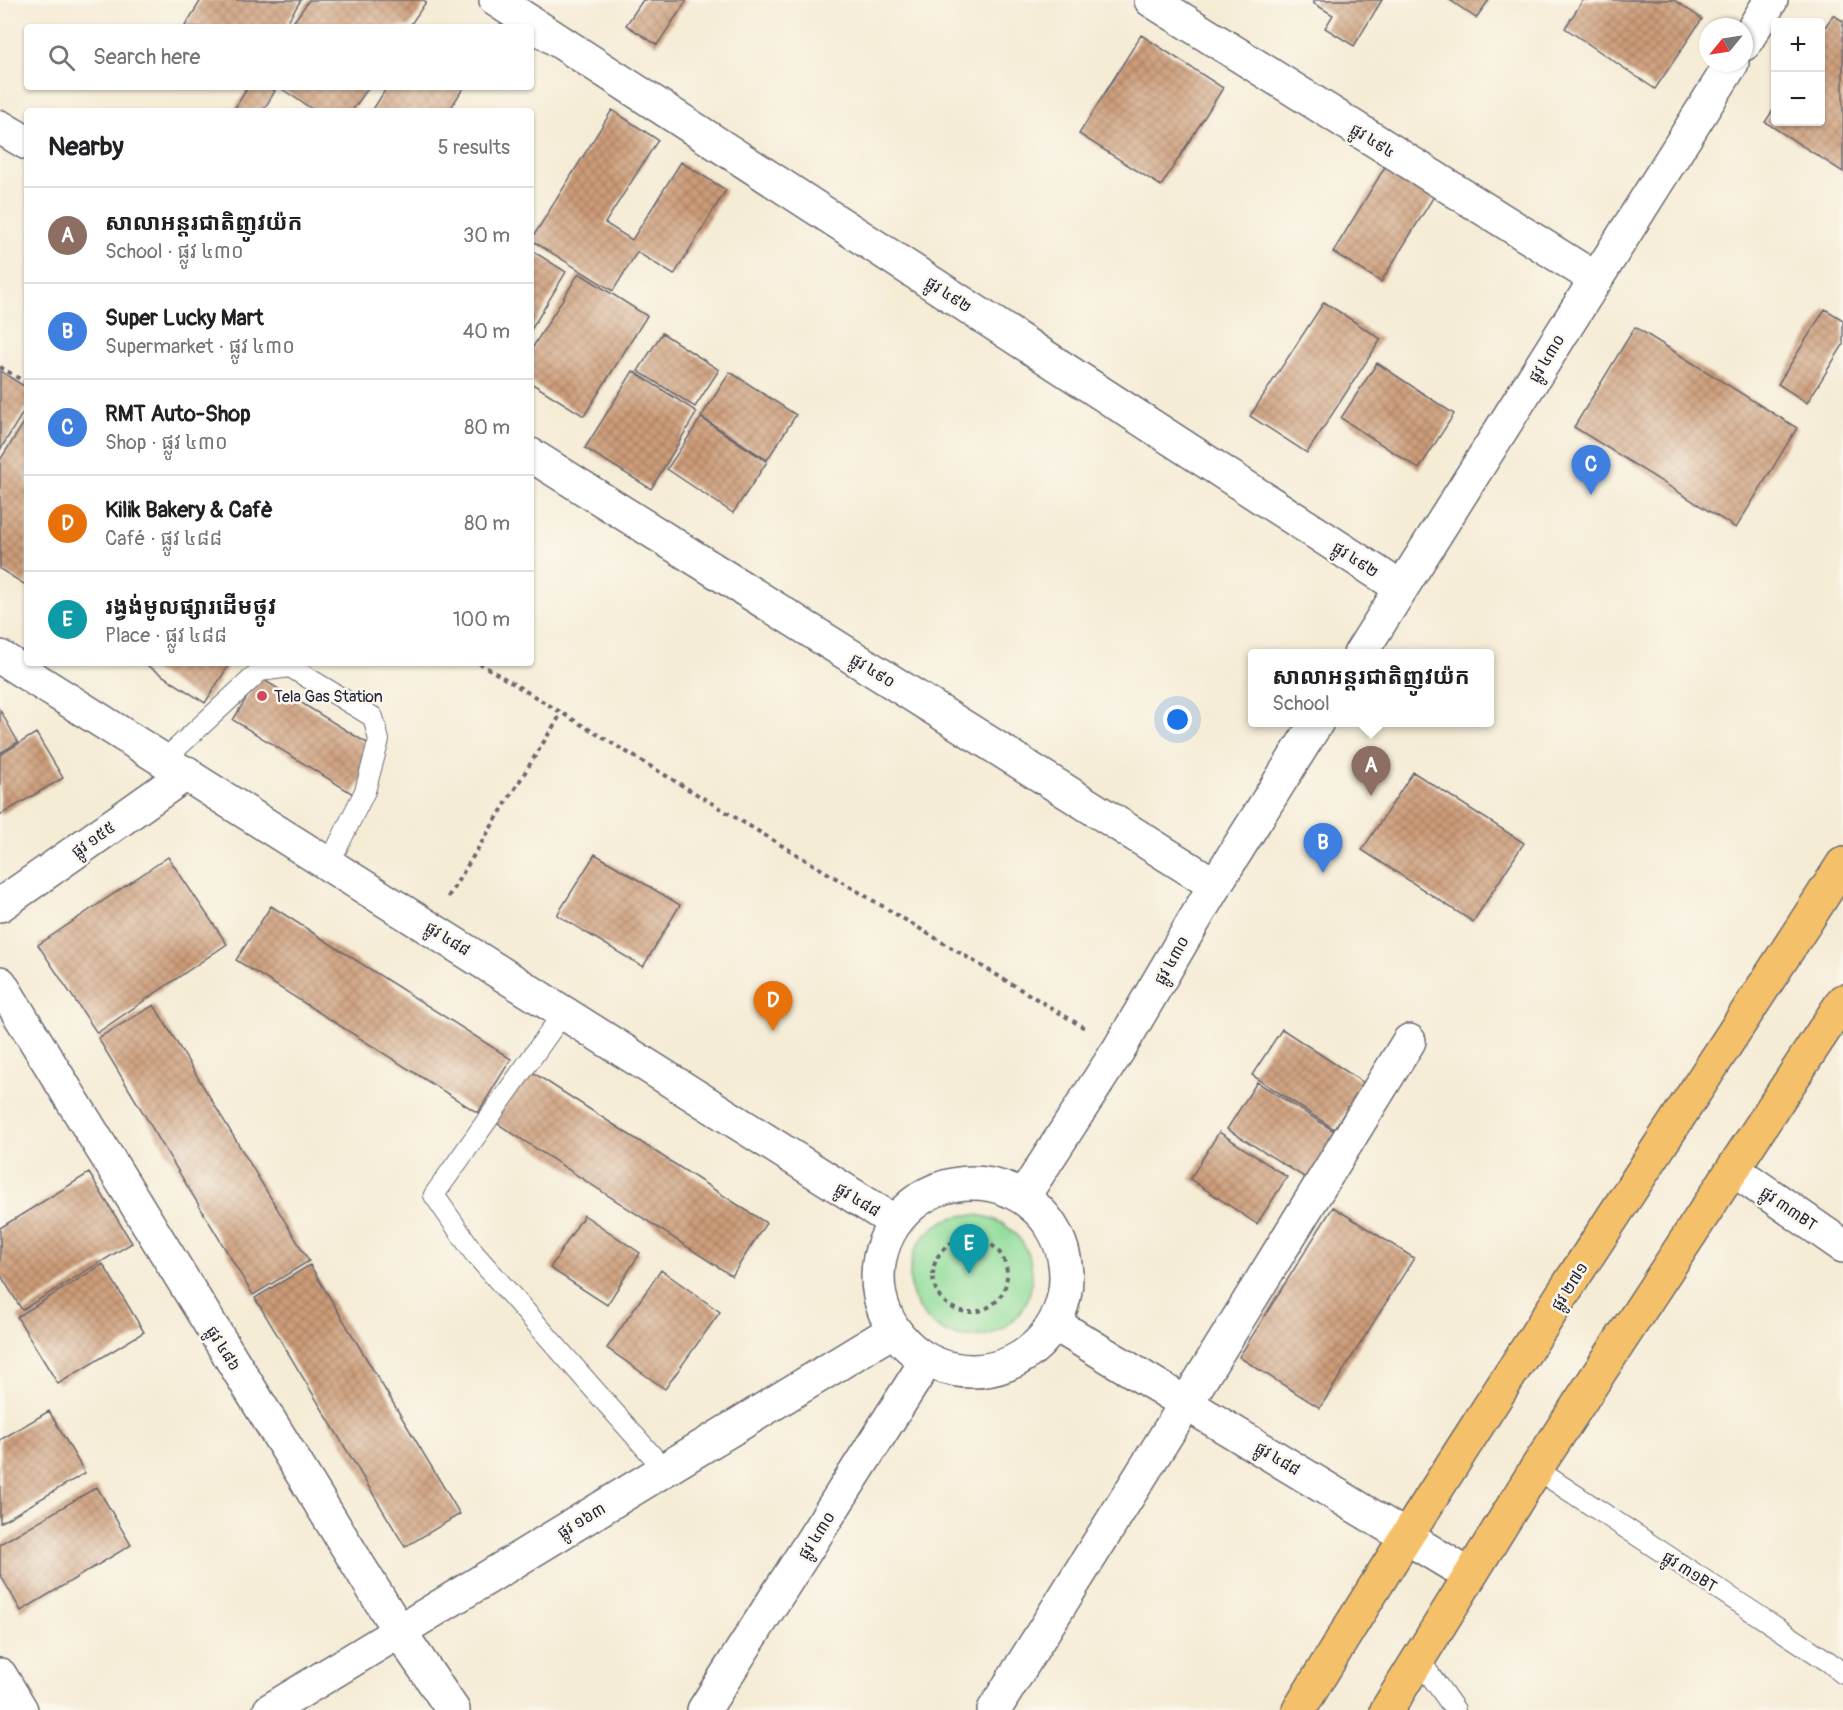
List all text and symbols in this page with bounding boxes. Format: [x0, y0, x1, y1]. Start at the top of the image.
north arrow [1699, 18, 1753, 72]
map controls [1771, 18, 1825, 126]
button: + [1771, 18, 1825, 72]
search box [24, 24, 534, 90]
icon: search [45, 41, 78, 74]
text: Search here [93, 43, 200, 71]
button: − [1771, 72, 1825, 126]
street label: ផ្លូវ ៤៩៤ [1344, 119, 1399, 166]
text: Nearby [48, 131, 124, 163]
text: 5 results [438, 135, 510, 160]
text: សាលាអន្តរជាតិញូវយ៉ក [105, 209, 303, 237]
text: A [61, 223, 74, 248]
text: 30 m [463, 223, 510, 248]
text: School · ផ្លូវ ៤៣០ [105, 239, 244, 264]
street label: ផ្លូវ ៤៩២ [920, 273, 975, 320]
text: Super Lucky Mart [105, 304, 264, 332]
text: B [62, 319, 73, 344]
text: 40 m [463, 319, 510, 344]
street label: ផ្លូវ ៤៣០ [1524, 331, 1573, 388]
text: Supermarket · ផ្លូវ ៤៣០ [105, 334, 295, 359]
text: RMT Auto-Shop [105, 400, 251, 428]
text: C [61, 415, 74, 440]
text: 80 m [464, 415, 510, 440]
text: Shop · ផ្លូវ ៤៣០ [105, 430, 228, 455]
pin: C [1572, 446, 1610, 495]
text: Kilik Bakery & Cafè [105, 496, 273, 524]
text: D [61, 511, 74, 536]
text: 80 m [464, 511, 510, 536]
text: Café · ផ្លូវ ៤៨៨ [105, 526, 222, 551]
street label: ផ្លូវ ៤៩២ [1327, 538, 1382, 585]
text: រង្វង់មូលផ្សារដើមថ្កូវ [105, 593, 276, 621]
text: E [62, 607, 73, 632]
text: 100 m [453, 607, 510, 632]
text: Place · ផ្លូវ ៤៨៨ [105, 623, 227, 648]
street label: ផ្លូវ ៤៩០ [844, 649, 899, 696]
popup [1248, 649, 1494, 727]
text: សាលាអន្តរជាតិញូវយ៉ក [1272, 663, 1470, 691]
place label: Tela Gas Station [274, 687, 383, 707]
marker: Tela Gas Station [255, 689, 269, 703]
text: School [1272, 691, 1330, 716]
your location [1163, 705, 1192, 734]
pin: A [1352, 746, 1390, 796]
street label: ផ្លូវ ១៥៥ [68, 817, 122, 865]
pin: B [1304, 824, 1342, 873]
street label: ផ្លូវ ៤៨៨ [419, 917, 474, 964]
street label: ផ្លូវ ៤៣០ [1150, 933, 1197, 990]
pin: D [754, 982, 792, 1031]
street label: ផ្លូវ ៤៨៨ [829, 1178, 884, 1225]
street label: ផ្លូវ ៣៣BT [1754, 1182, 1821, 1239]
pin: E [950, 1224, 988, 1274]
street label: ផ្លូវ ២៧១ [1547, 1259, 1596, 1316]
street label: ផ្លូវ ៤៨៦ [198, 1322, 245, 1377]
street label: ផ្លូវ ៤៨៨ [1249, 1438, 1304, 1483]
street label: ផ្លូវ ១៦៣ [554, 1499, 611, 1546]
street label: ផ្លូវ ៤៣០ [794, 1508, 843, 1565]
street label: ផ្លូវ ៣១BT [1657, 1547, 1720, 1600]

